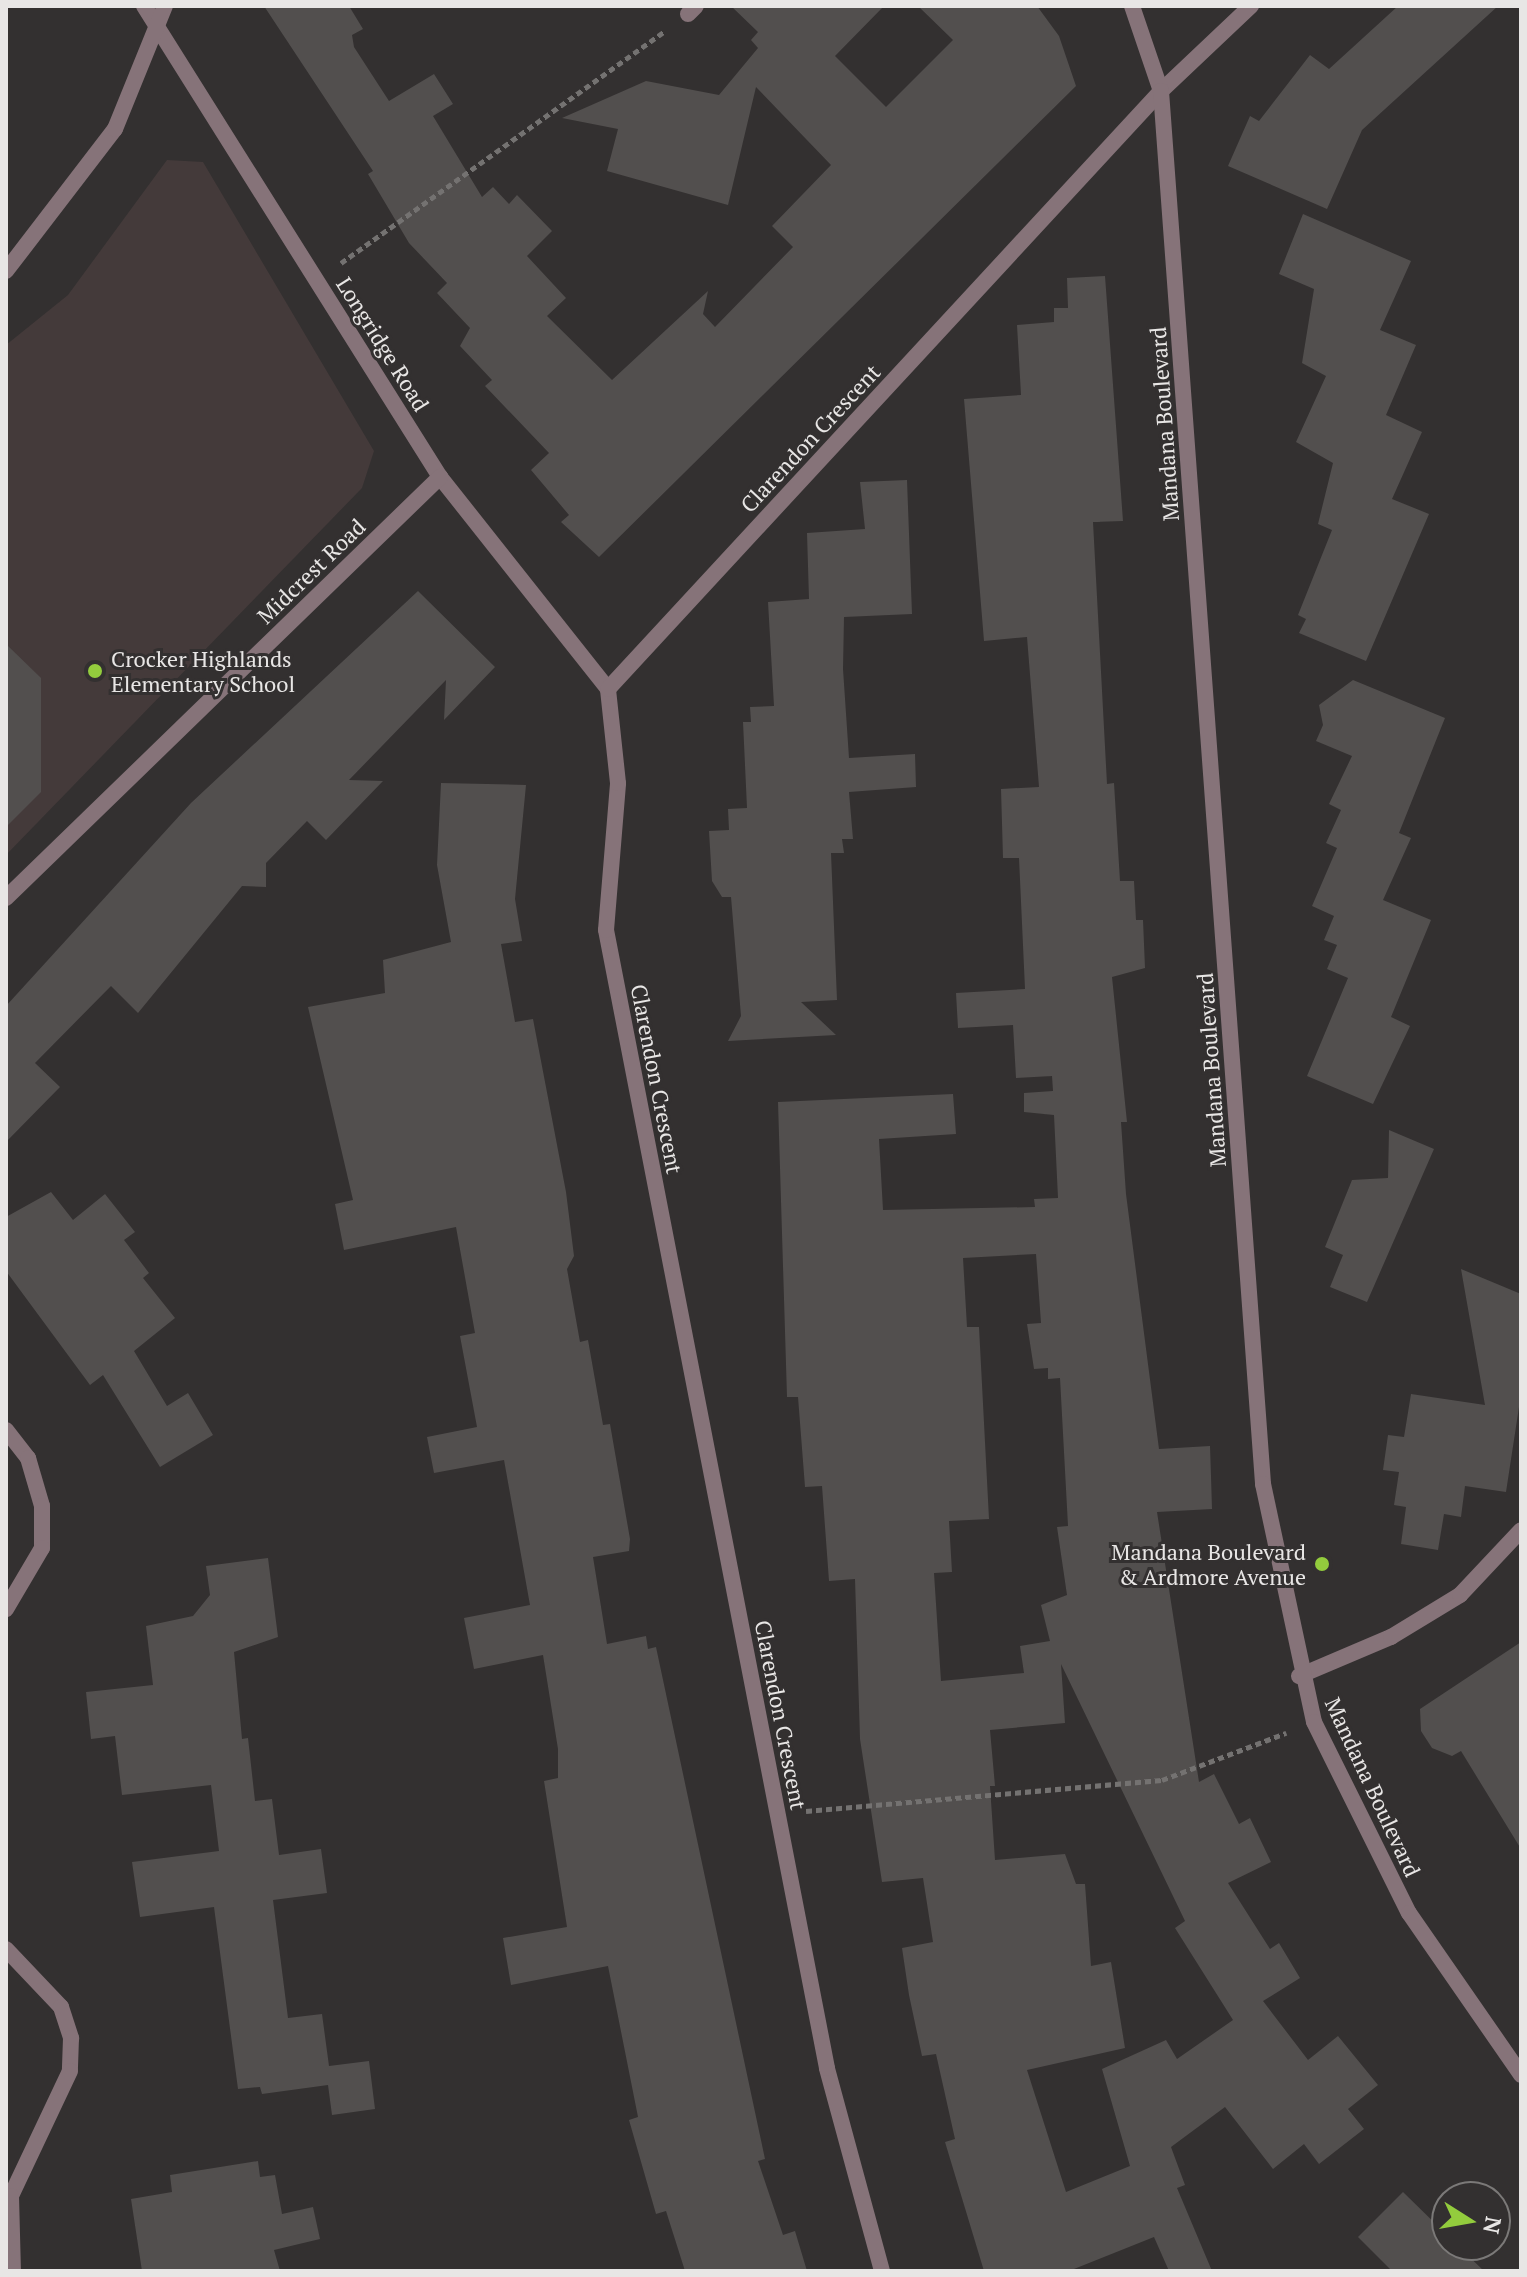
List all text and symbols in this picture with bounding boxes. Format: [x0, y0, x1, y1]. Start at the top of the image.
street label: Longridge Road [331, 272, 435, 416]
street label: Mandana Boulevard [1144, 326, 1184, 522]
street label: Clarendon Crescent [735, 359, 885, 517]
street label: Midcrest Road [252, 513, 370, 629]
place label: Crocker Highlands Elementary School [111, 645, 295, 696]
marker: Crocker Highlands Elementary School [86, 662, 104, 680]
street label: Mandana Boulevard [1191, 972, 1231, 1168]
street label: Clarendon Crescent [626, 982, 688, 1176]
place label: Mandana Boulevard & Ardmore Avenue [1111, 1538, 1306, 1590]
marker: Mandana Boulevard & Ardmore Avenue [1313, 1555, 1331, 1573]
street label: Clarendon Crescent [750, 1618, 812, 1812]
street label: Mandana Boulevard [1320, 1693, 1426, 1881]
north arrow [1431, 2181, 1511, 2261]
text: N [1477, 2214, 1509, 2236]

